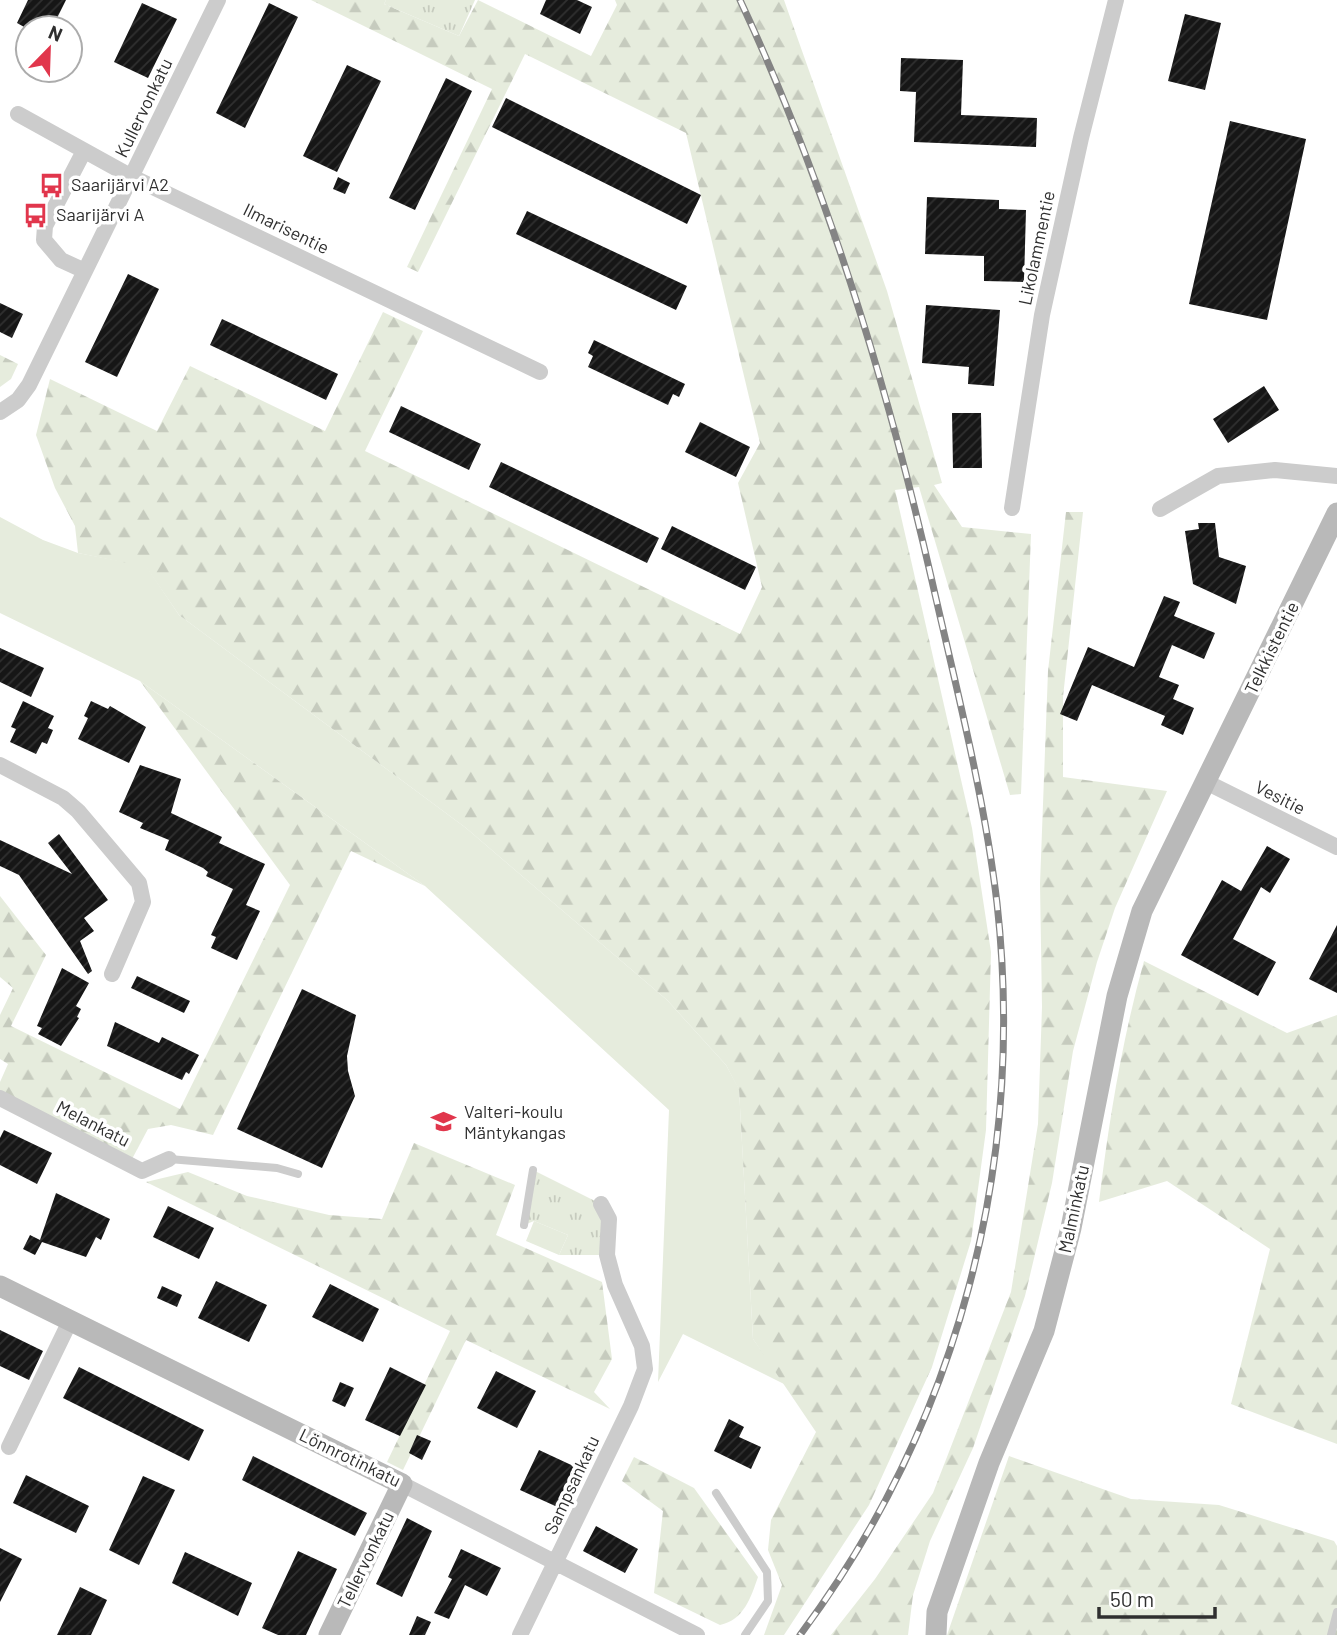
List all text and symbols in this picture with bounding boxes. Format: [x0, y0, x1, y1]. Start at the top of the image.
north arrow [14, 14, 84, 84]
text: N [46, 20, 66, 46]
street label: Kullervonkatu [110, 54, 177, 161]
bus stop icon: Saarijärvi A2 [37, 171, 65, 199]
place label: Saarijärvi A2 [71, 173, 169, 195]
street label: Likolammentie [1013, 189, 1059, 307]
street label: Ilmarisentie [240, 198, 333, 258]
bus stop icon: Saarijärvi A [22, 201, 50, 229]
place label: Saarijärvi A [56, 203, 144, 225]
street label: Telkkistentie [1239, 598, 1303, 697]
street label: Vesitie [1252, 775, 1309, 819]
street label: Melankatu [53, 1095, 134, 1151]
place label: Valteri-koulu Mäntykangas [464, 1100, 566, 1143]
school or university icon: Valteri-koulu Mäntykangas [430, 1108, 458, 1136]
street label: Malminkatu [1053, 1163, 1093, 1255]
street label: Lönnrotinkatu [296, 1423, 405, 1491]
street label: Sampsankatu [539, 1432, 604, 1537]
street label: Tellervonkatu [332, 1507, 398, 1612]
scale bar [1099, 1576, 1214, 1620]
text: 50 m [1110, 1586, 1154, 1611]

